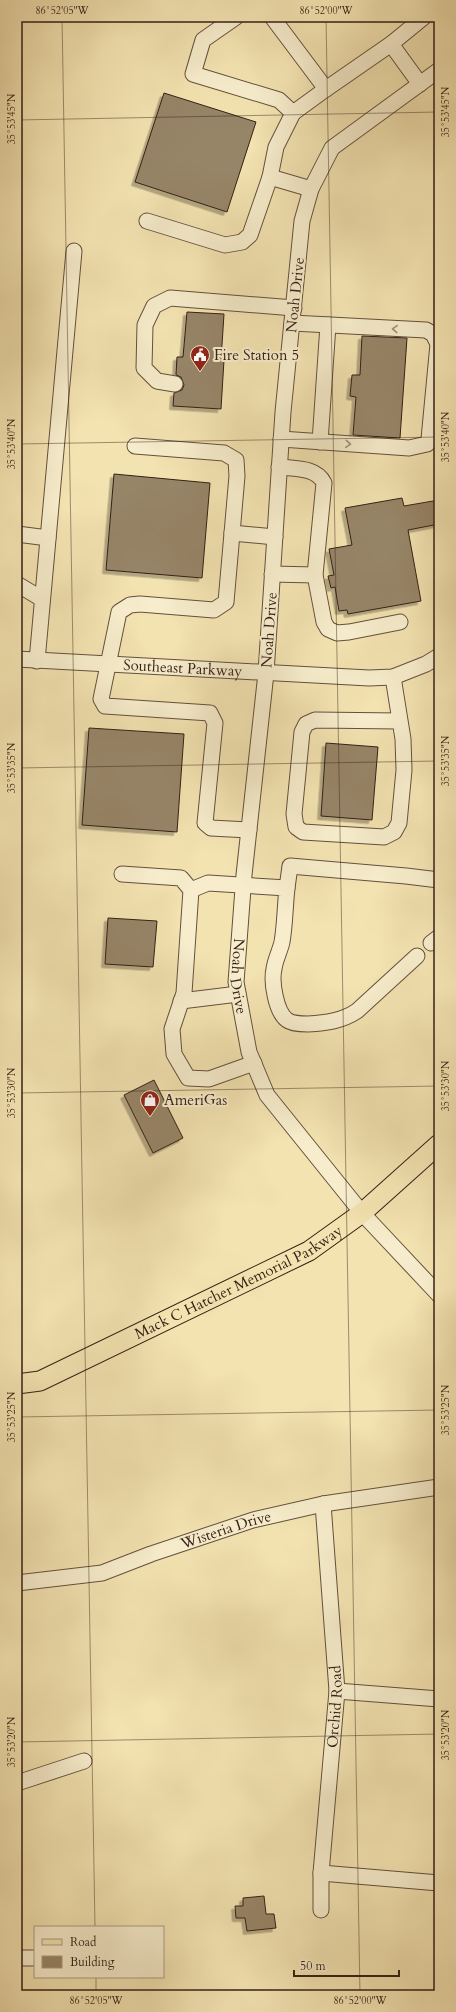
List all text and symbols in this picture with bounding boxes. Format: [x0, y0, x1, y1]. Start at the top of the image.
text: 86°52'05"W [35, 4, 90, 18]
text: 86°52'00"W [299, 4, 354, 18]
text: 35°53'45"N [439, 86, 453, 137]
text: 35°53'45"N [5, 93, 19, 144]
street label: Noah Drive [281, 256, 309, 334]
one-way arrow [392, 324, 398, 333]
public building icon: Fire Station 5 [189, 344, 211, 372]
place label: Fire Station 5 [214, 345, 299, 365]
text: 35°53'40"N [439, 411, 453, 462]
text: 35°53'40"N [5, 418, 19, 469]
one-way arrow [345, 439, 351, 448]
street label: Noah Drive [256, 591, 282, 669]
street label: Southeast Parkway [123, 655, 243, 681]
text: 35°53'35"N [439, 735, 453, 786]
text: 35°53'35"N [5, 742, 19, 793]
street label: Noah Drive [225, 938, 252, 1016]
text: 35°53'30"N [439, 1060, 453, 1111]
text: 35°53'30"N [5, 1067, 19, 1118]
shop icon: AmeriGas [139, 1089, 161, 1117]
place label: AmeriGas [164, 1090, 227, 1110]
street label: Mack C Hatcher Memorial Parkway [131, 1220, 346, 1344]
text: 35°53'25"N [439, 1384, 453, 1435]
text: 35°53'25"N [5, 1391, 19, 1442]
street label: Wisteria Drive [177, 1506, 273, 1554]
street label: Orchid Road [322, 1665, 347, 1749]
text: 35°53'20"N [439, 1709, 453, 1760]
text: 35°53'20"N [5, 1716, 19, 1767]
legend [34, 1926, 164, 1978]
text: Road [70, 1934, 97, 1950]
scale bar [294, 1952, 399, 1978]
text: Building [70, 1954, 115, 1970]
text: 50 m [300, 1958, 327, 1974]
text: 86°52'05"W [69, 1994, 124, 2008]
text: 86°52'00"W [333, 1994, 388, 2008]

